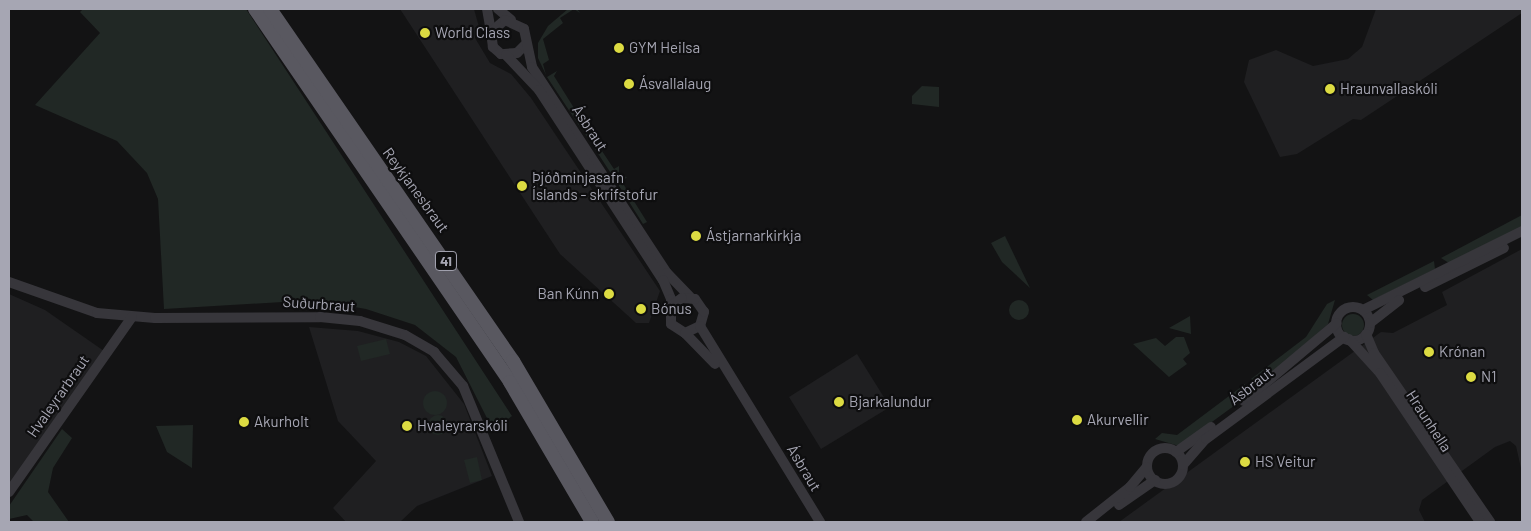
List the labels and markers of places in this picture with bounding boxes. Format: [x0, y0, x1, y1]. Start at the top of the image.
place label: World Class [435, 24, 510, 42]
marker: World Class [419, 27, 431, 39]
place label: GYM Heilsa [629, 39, 700, 57]
marker: GYM Heilsa [613, 42, 625, 54]
place label: Ásvallalaug [639, 75, 711, 93]
marker: Ásvallalaug [623, 78, 635, 90]
place label: Hraunvallaskóli [1340, 80, 1438, 98]
marker: Hraunvallaskóli [1324, 83, 1336, 95]
place label: Þjóðminjasafn Íslands - skrifstofur [532, 168, 658, 203]
marker: Þjóðminjasafn Íslands - skrifstofur [516, 180, 528, 192]
place label: Ástjarnarkirkja [706, 227, 801, 245]
marker: Ástjarnarkirkja [690, 230, 702, 242]
place label: Ban Kúnn [538, 285, 599, 303]
marker: Ban Kúnn [603, 288, 615, 300]
place label: Bónus [651, 300, 692, 318]
marker: Bónus [635, 303, 647, 315]
place label: Krónan [1439, 343, 1485, 361]
marker: Krónan [1423, 346, 1435, 358]
place label: N1 [1481, 368, 1496, 386]
marker: N1 [1465, 371, 1477, 383]
place label: Bjarkalundur [849, 393, 931, 411]
marker: Bjarkalundur [833, 396, 845, 408]
place label: Akurvellir [1087, 411, 1149, 429]
place label: Akurholt [254, 413, 309, 431]
marker: Akurvellir [1071, 414, 1083, 426]
marker: Akurholt [238, 416, 250, 428]
place label: Hvaleyrarskóli [417, 417, 508, 435]
marker: Hvaleyrarskóli [401, 420, 413, 432]
place label: HS Veitur [1255, 453, 1315, 471]
marker: HS Veitur [1239, 456, 1251, 468]

